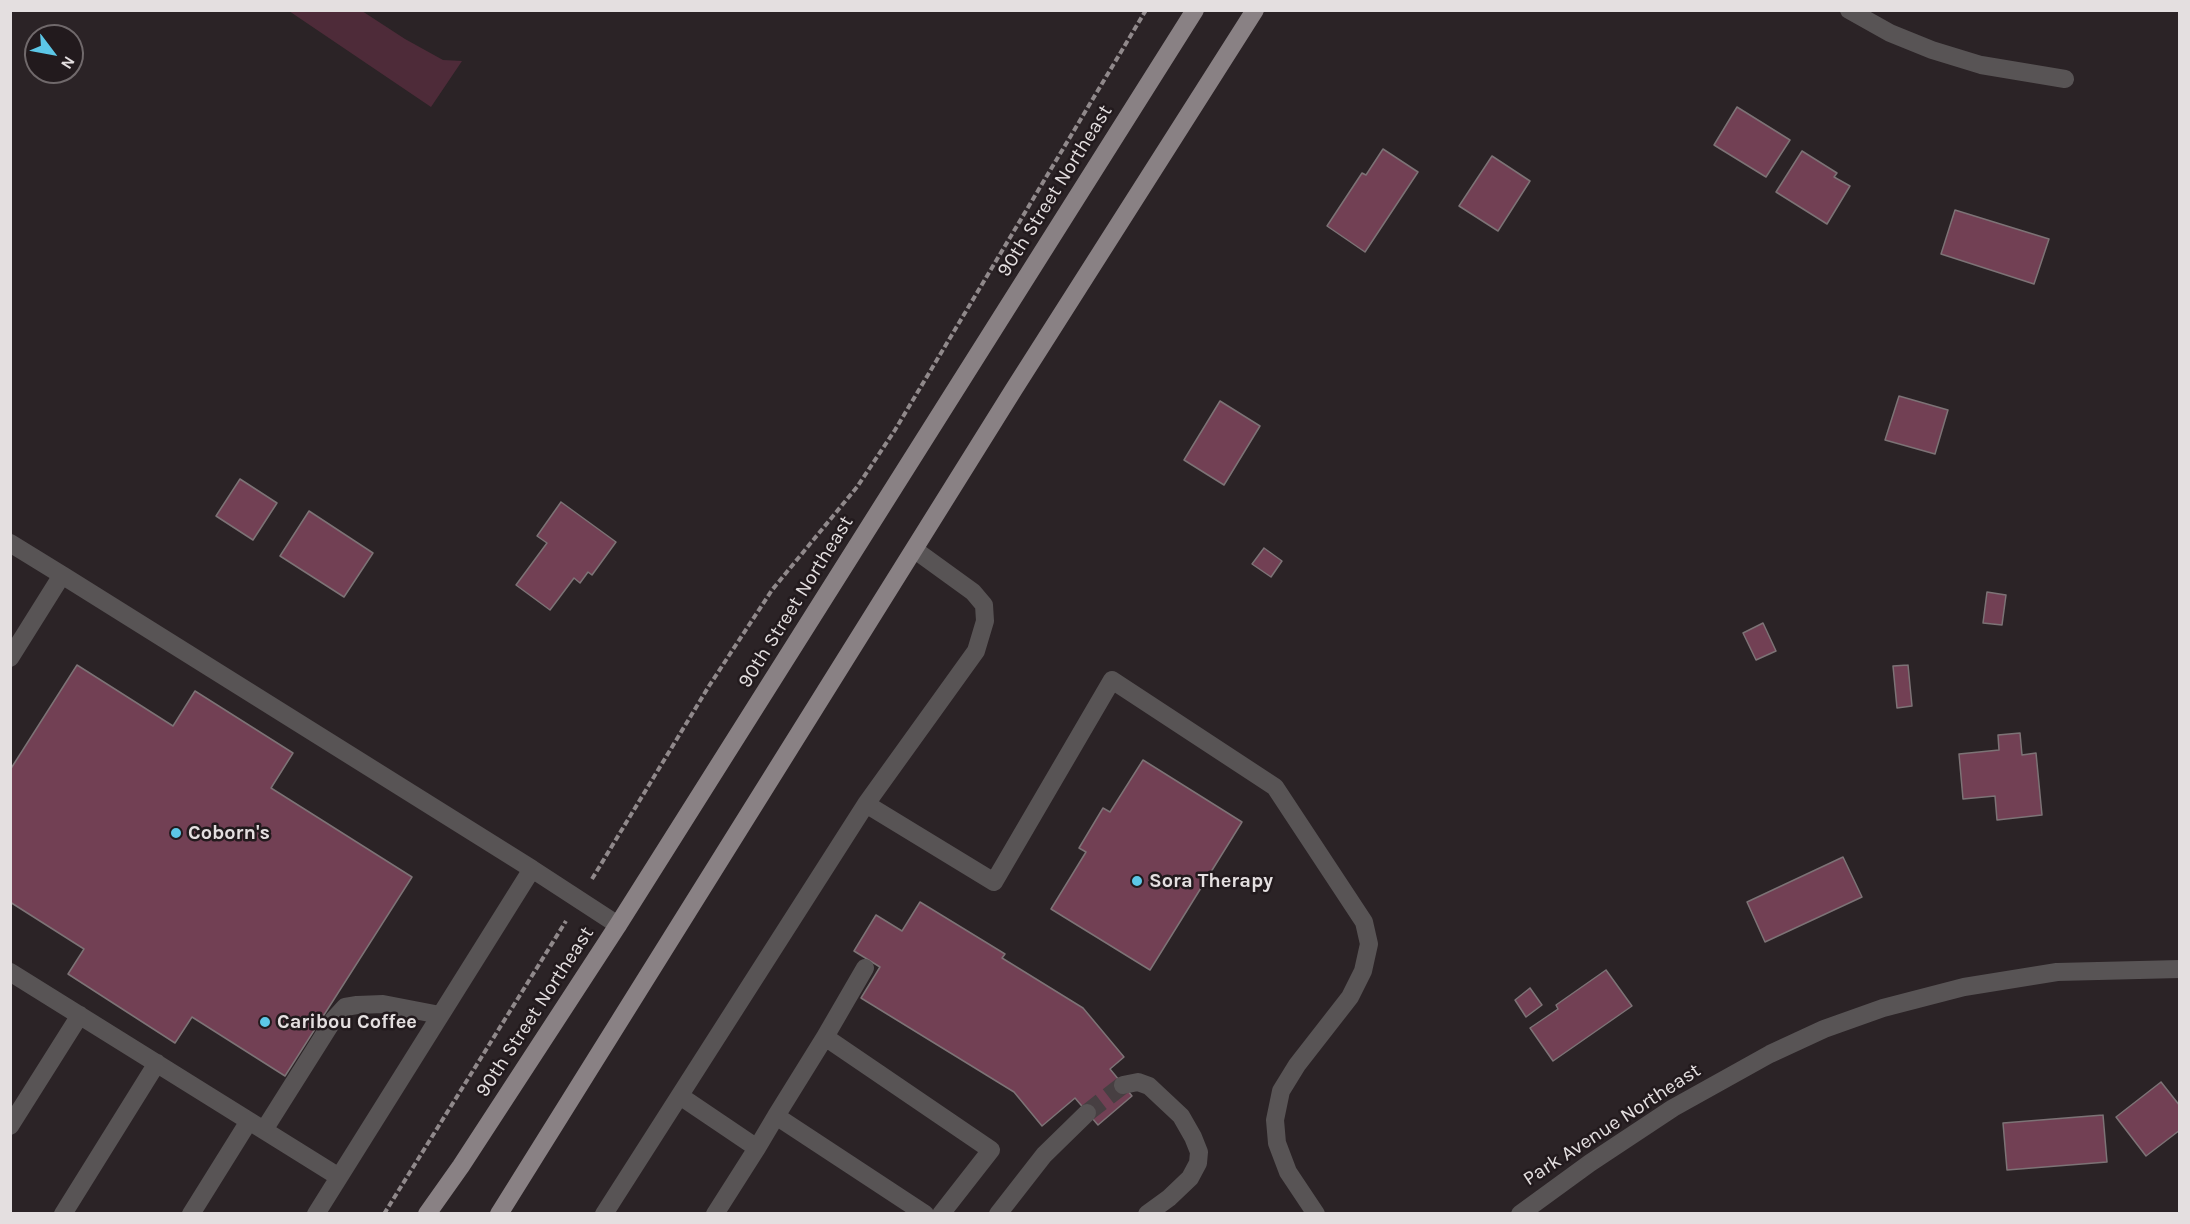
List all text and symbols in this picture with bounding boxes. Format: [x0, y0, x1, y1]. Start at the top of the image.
north arrow [24, 24, 84, 84]
text: N [57, 53, 79, 73]
street label: 90th Street Northeast [992, 101, 1118, 281]
street label: 90th Street Northeast [733, 512, 859, 692]
place label: Coborn's [188, 821, 270, 845]
marker: Coborn's [169, 826, 183, 840]
place label: Sora Therapy [1149, 869, 1273, 893]
marker: Sora Therapy [1130, 874, 1144, 888]
street label: 90th Street Northeast [471, 922, 599, 1102]
place label: Caribou Coffee [277, 1010, 417, 1034]
marker: Caribou Coffee [258, 1015, 272, 1029]
street label: Park Avenue Northeast [1519, 1059, 1705, 1191]

